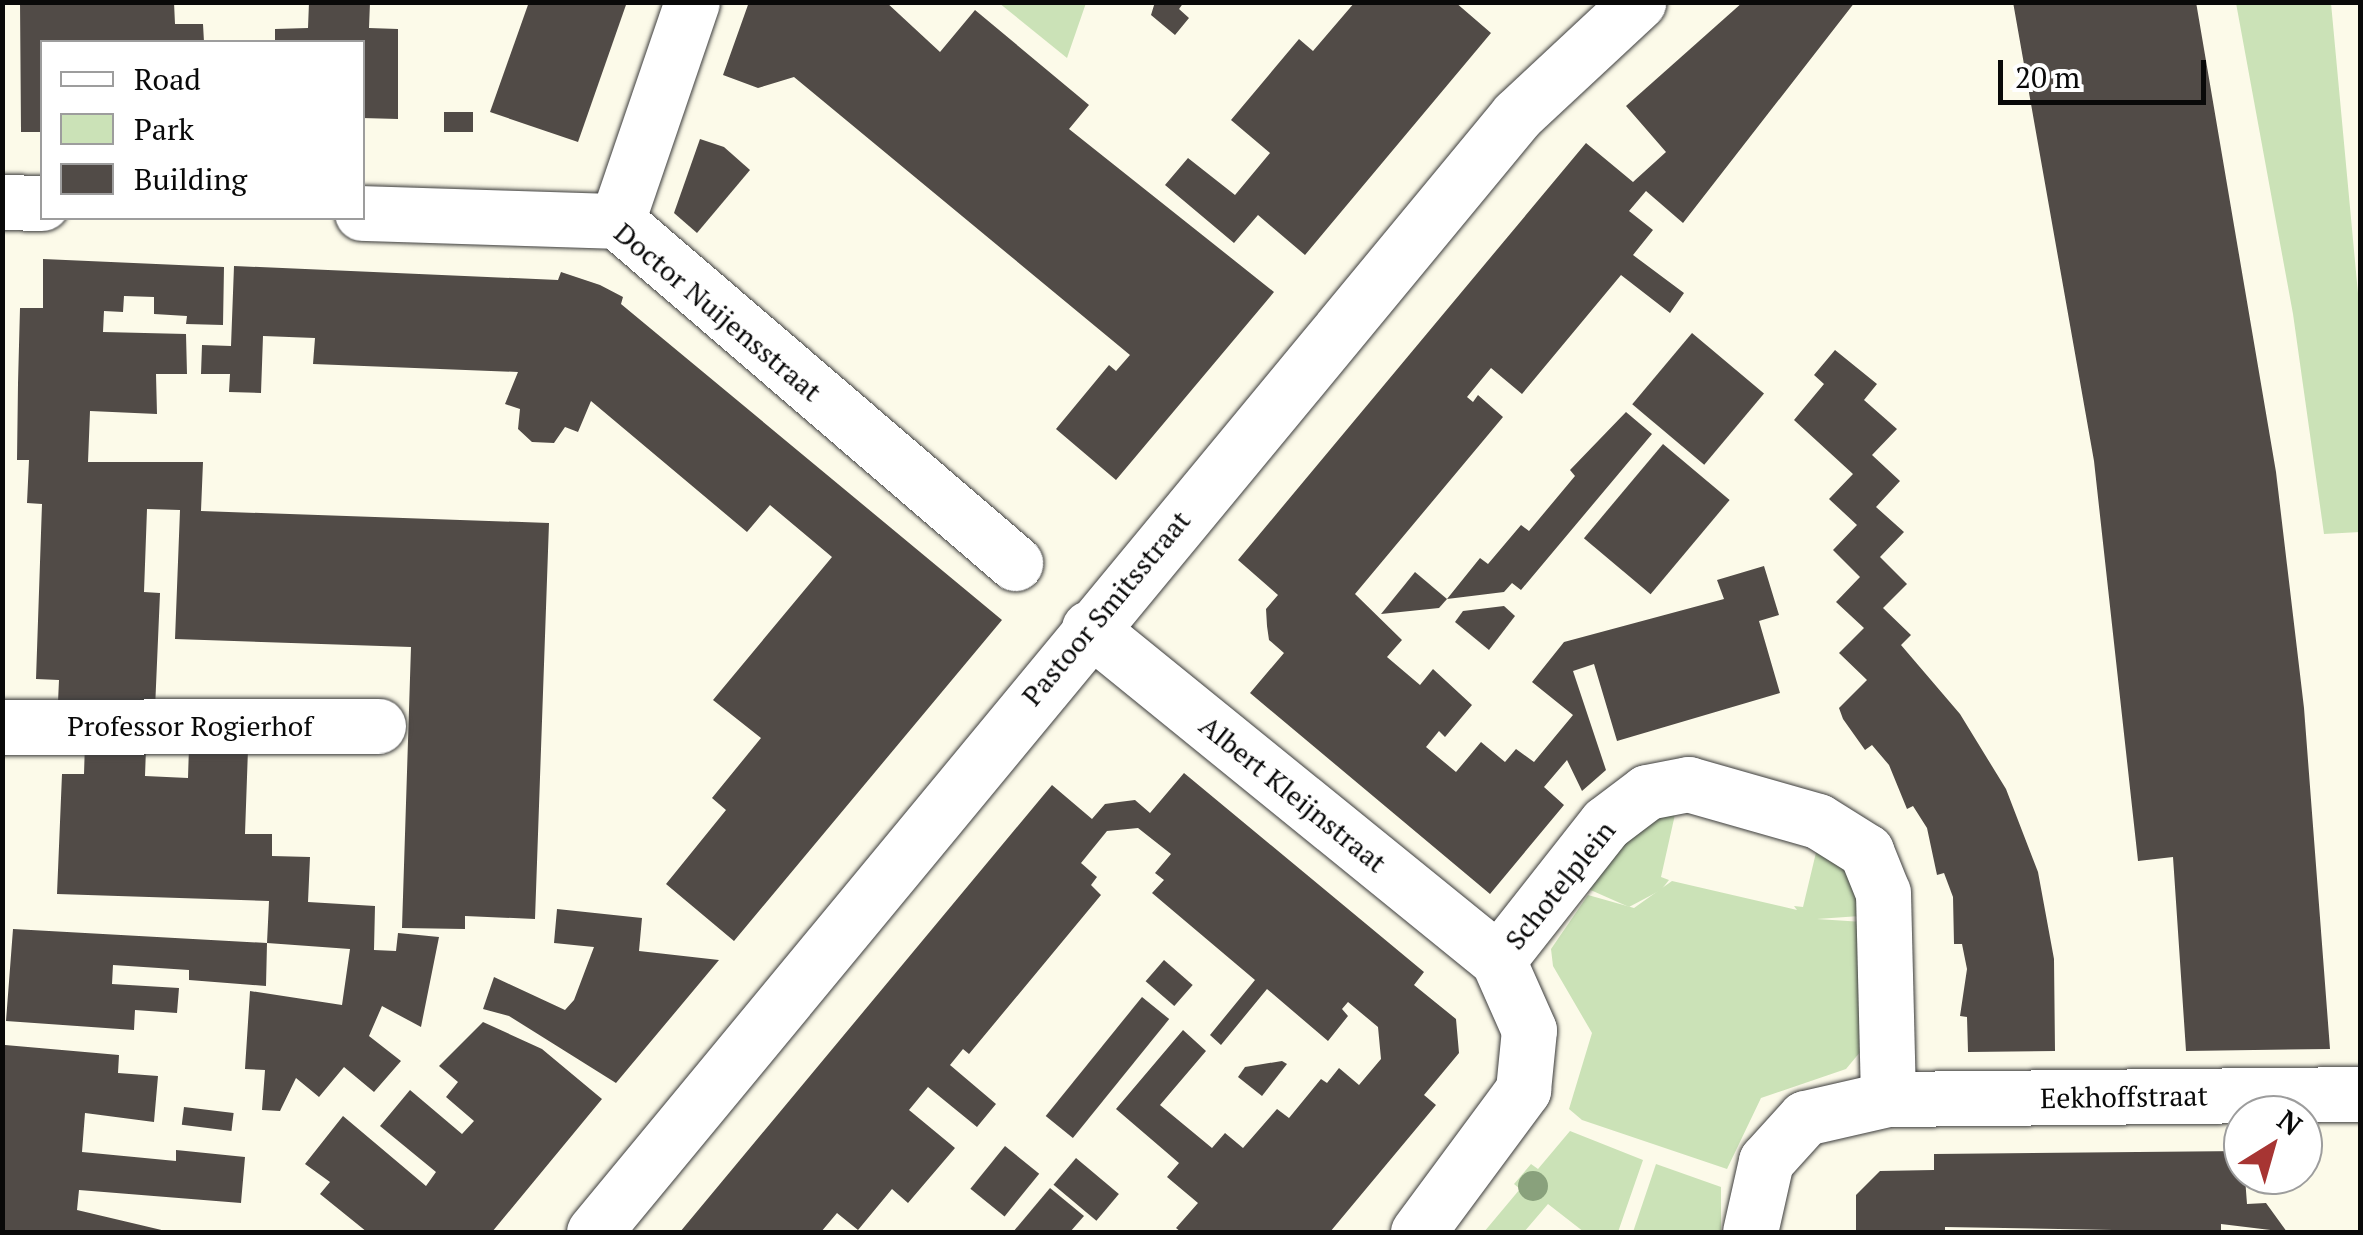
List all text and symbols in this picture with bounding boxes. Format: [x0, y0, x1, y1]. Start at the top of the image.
legend [40, 40, 365, 220]
scale bar [2003, 40, 2210, 102]
text: 20 m [2015, 57, 2080, 97]
text: Road [134, 59, 201, 99]
text: Park [134, 109, 194, 149]
text: Building [134, 159, 247, 199]
street label: Doctor Nuijensstraat [608, 216, 828, 408]
street label: Pastoor Smitsstraat [1015, 504, 1197, 712]
street label: Albert Kleijnstraat [1193, 708, 1393, 880]
street label: Professor Rogierhof [67, 709, 313, 743]
street label: Schotelplein [1498, 814, 1622, 956]
street label: Eekhoffstraat [2040, 1079, 2208, 1115]
north arrow [2223, 1095, 2323, 1195]
text: N [2271, 1101, 2310, 1143]

